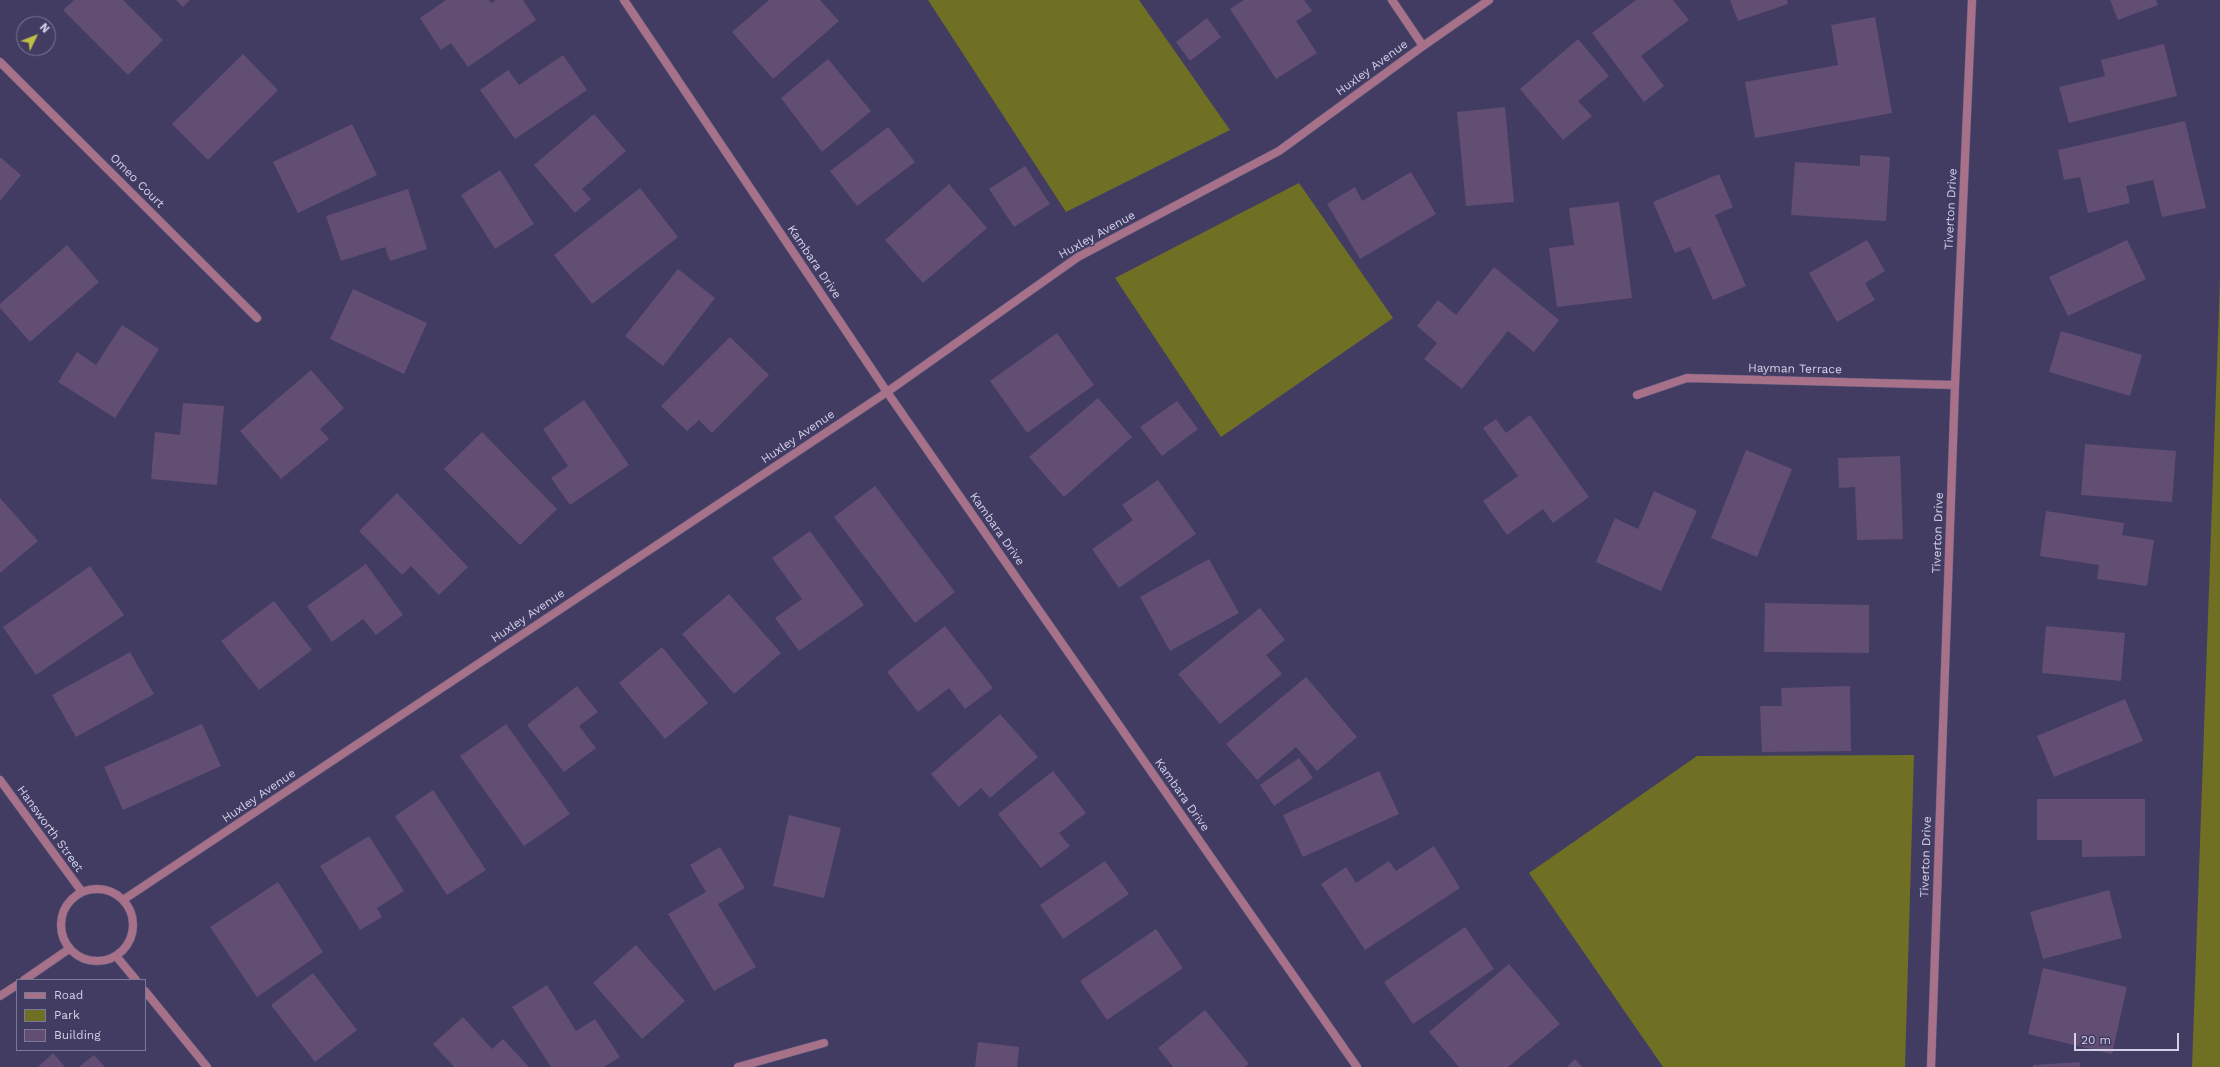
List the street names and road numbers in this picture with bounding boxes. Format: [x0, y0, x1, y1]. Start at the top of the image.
street label: Huxley Avenue [1333, 37, 1411, 99]
street label: Omeo Court [107, 151, 167, 211]
street label: Tiverton Drive [1942, 168, 1960, 250]
street label: Huxley Avenue [1056, 208, 1138, 262]
street label: Kambara Drive [784, 222, 844, 302]
street label: Hayman Terrace [1748, 361, 1842, 377]
street label: Huxley Avenue [759, 407, 837, 467]
street label: Kambara Drive [967, 490, 1027, 568]
street label: Tiverton Drive [1929, 492, 1947, 574]
street label: Huxley Avenue [489, 586, 567, 646]
street label: Kambara Drive [1152, 756, 1212, 834]
street label: Huxley Avenue [220, 766, 298, 826]
street label: Hansworth Street [14, 783, 86, 875]
street label: Tiverton Drive [1917, 816, 1935, 898]

